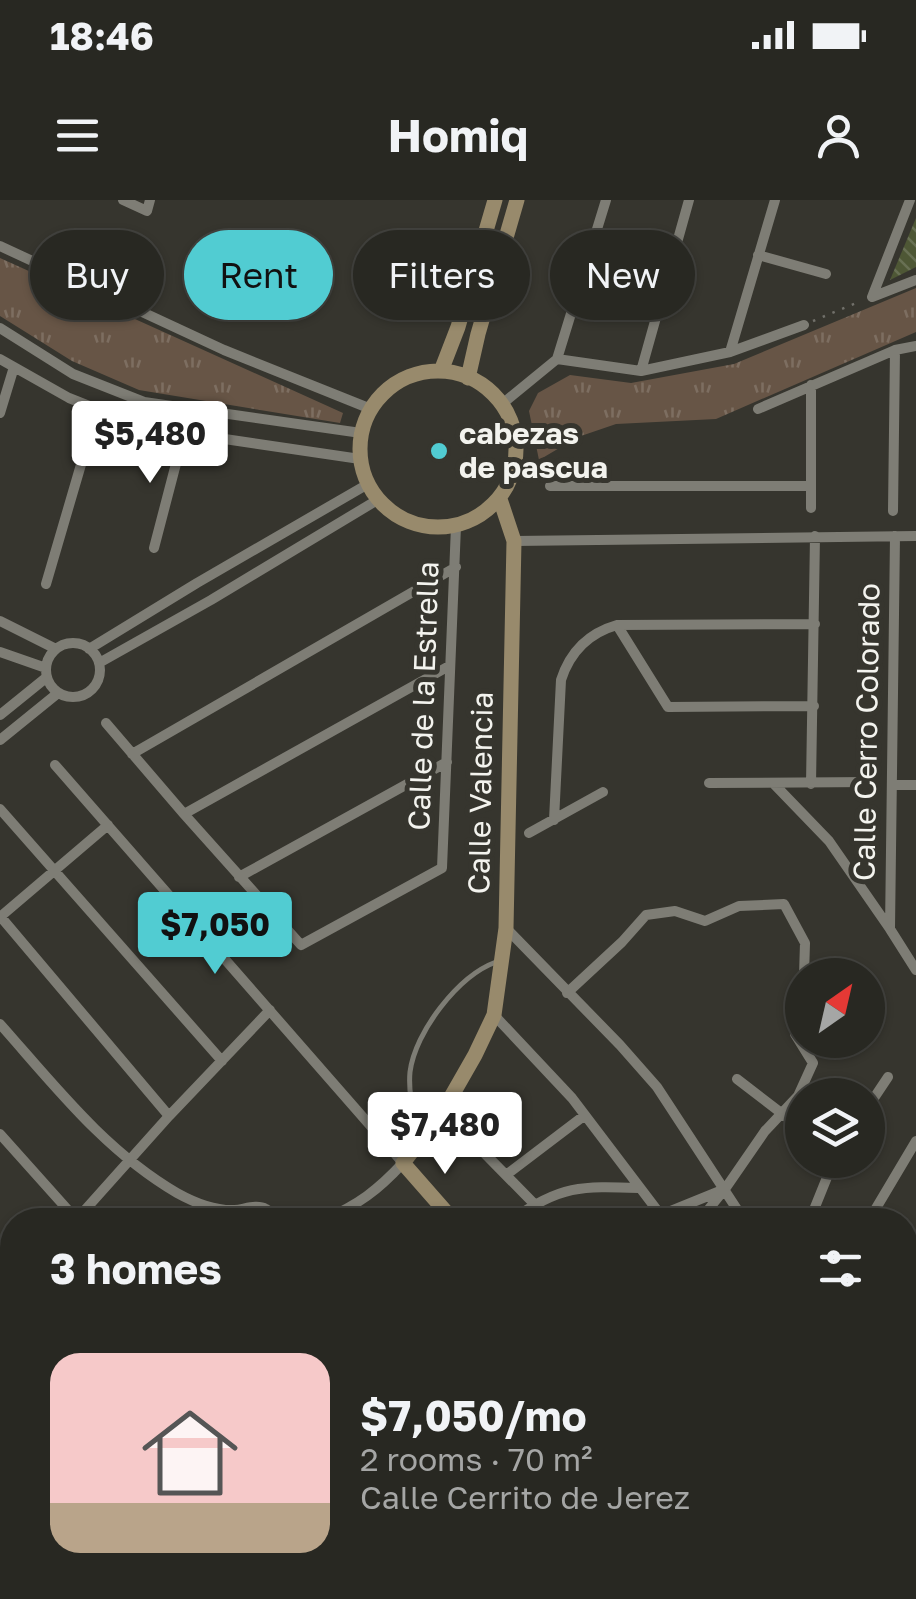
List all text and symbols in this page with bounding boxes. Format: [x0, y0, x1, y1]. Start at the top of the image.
text: 18:46 [50, 13, 154, 58]
icon: menu [50, 108, 105, 163]
text: Homiq [388, 108, 528, 162]
icon: person [811, 108, 866, 163]
chip: Buy [30, 230, 164, 320]
chip: Rent [184, 230, 333, 320]
chip: Filters [353, 230, 530, 320]
chip: New [550, 230, 695, 320]
pin: $5,480 [69, 401, 231, 486]
text: $5,480 [94, 414, 206, 452]
place label: cabezas de pascua [459, 415, 608, 485]
marker: cabezas de pascua [428, 440, 450, 462]
street label: Calle de la Estrella [400, 561, 446, 831]
street label: Calle Cerro Colorado [845, 583, 887, 881]
street label: Calle Valencia [460, 691, 500, 895]
pin: $7,050 [134, 892, 296, 977]
text: $7,050 [160, 905, 270, 943]
north arrow [785, 958, 885, 1058]
map controls [785, 958, 885, 1178]
button: layers [785, 1078, 885, 1178]
pin: $7,480 [364, 1092, 526, 1177]
text: $7,480 [390, 1105, 500, 1143]
icon: filters [813, 1241, 868, 1296]
text: 3 homes [50, 1243, 222, 1293]
text: $7,050/mo [360, 1390, 587, 1440]
icon: home [130, 1393, 250, 1513]
text: 2 rooms · 70 m² [360, 1440, 593, 1478]
text: Calle Cerrito de Jerez [360, 1478, 690, 1516]

